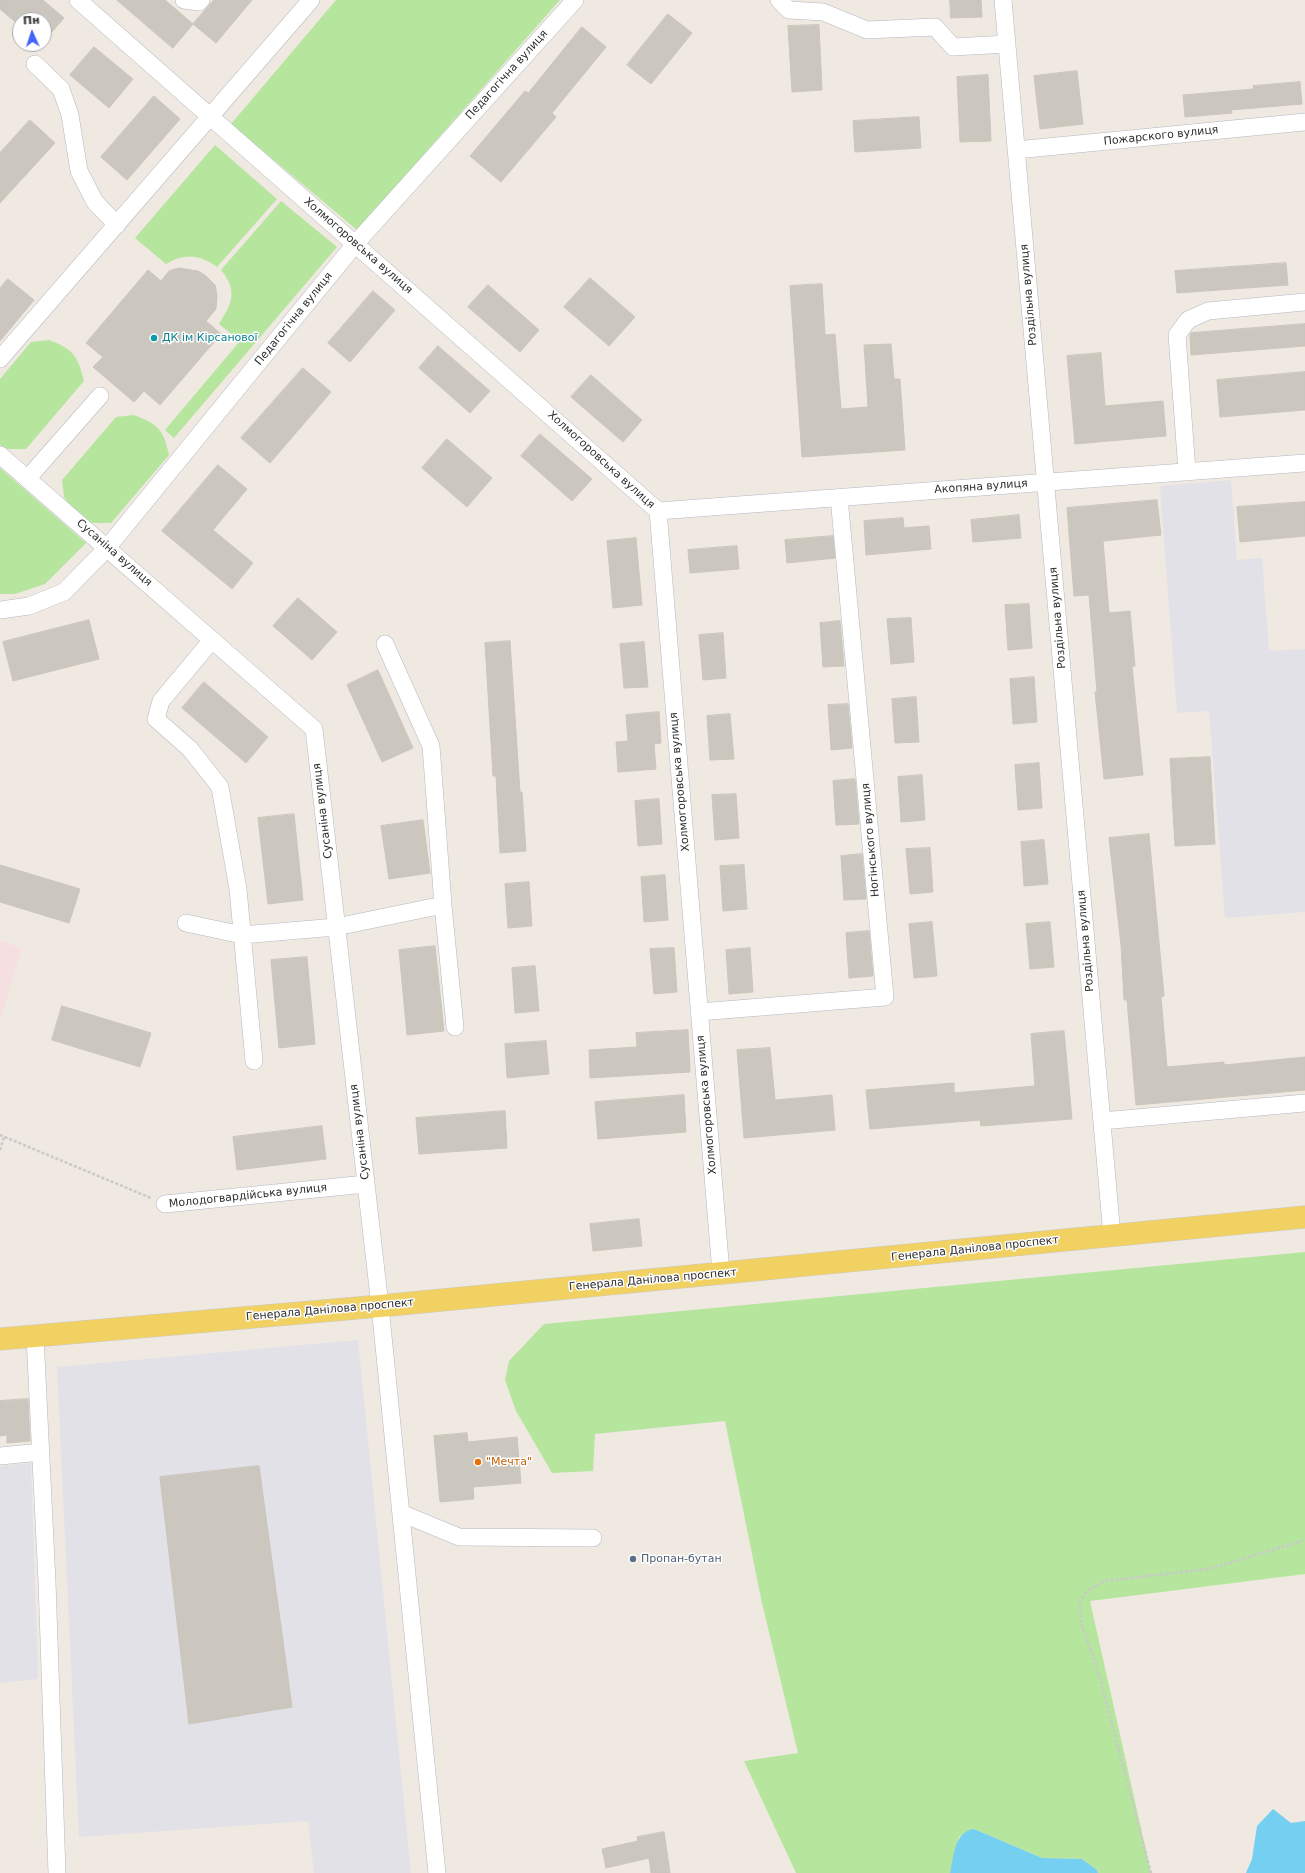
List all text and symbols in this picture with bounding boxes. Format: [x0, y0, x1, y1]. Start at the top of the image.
north arrow [12, 12, 52, 52]
text: Пн [23, 14, 40, 27]
street label: Педагогічна вулиця [463, 28, 551, 122]
street label: Пожарского вулиця [1103, 123, 1219, 149]
street label: Холмогоровська вулиця [301, 195, 415, 297]
street label: Роздільна вулиця [1018, 244, 1040, 346]
street label: Педагогічна вулиця [252, 270, 336, 368]
place label: ДК ім Кірсанової [162, 331, 258, 345]
marker: ДК ім Кірсанової [149, 333, 159, 343]
street label: Холмогоровська вулиця [545, 408, 657, 512]
street label: Акопяна вулиця [934, 477, 1028, 497]
street label: Сусаніна вулиця [73, 517, 155, 589]
street label: Роздільна вулиця [1047, 567, 1069, 669]
street label: Холмогоровська вулиця [667, 712, 693, 852]
street label: Сусаніна вулиця [311, 763, 335, 859]
street label: Ногінського вулиця [859, 783, 883, 897]
street label: Роздільна вулиця [1075, 890, 1097, 992]
street label: Холмогоровська вулиця [694, 1035, 720, 1175]
street label: Сусаніна вулиця [348, 1084, 372, 1180]
street label: Молодогвардійська вулиця [168, 1181, 328, 1211]
street label: Генерала Данілова проспект [891, 1234, 1059, 1264]
street label: Генерала Данілова проспект [569, 1266, 737, 1294]
street label: Генерала Данілова проспект [246, 1296, 414, 1324]
place label: "Мечта" [486, 1455, 532, 1469]
marker: "Мечта" [473, 1457, 483, 1467]
place label: Пропан-бутан [641, 1552, 722, 1566]
marker: Пропан-бутан [628, 1554, 638, 1564]

